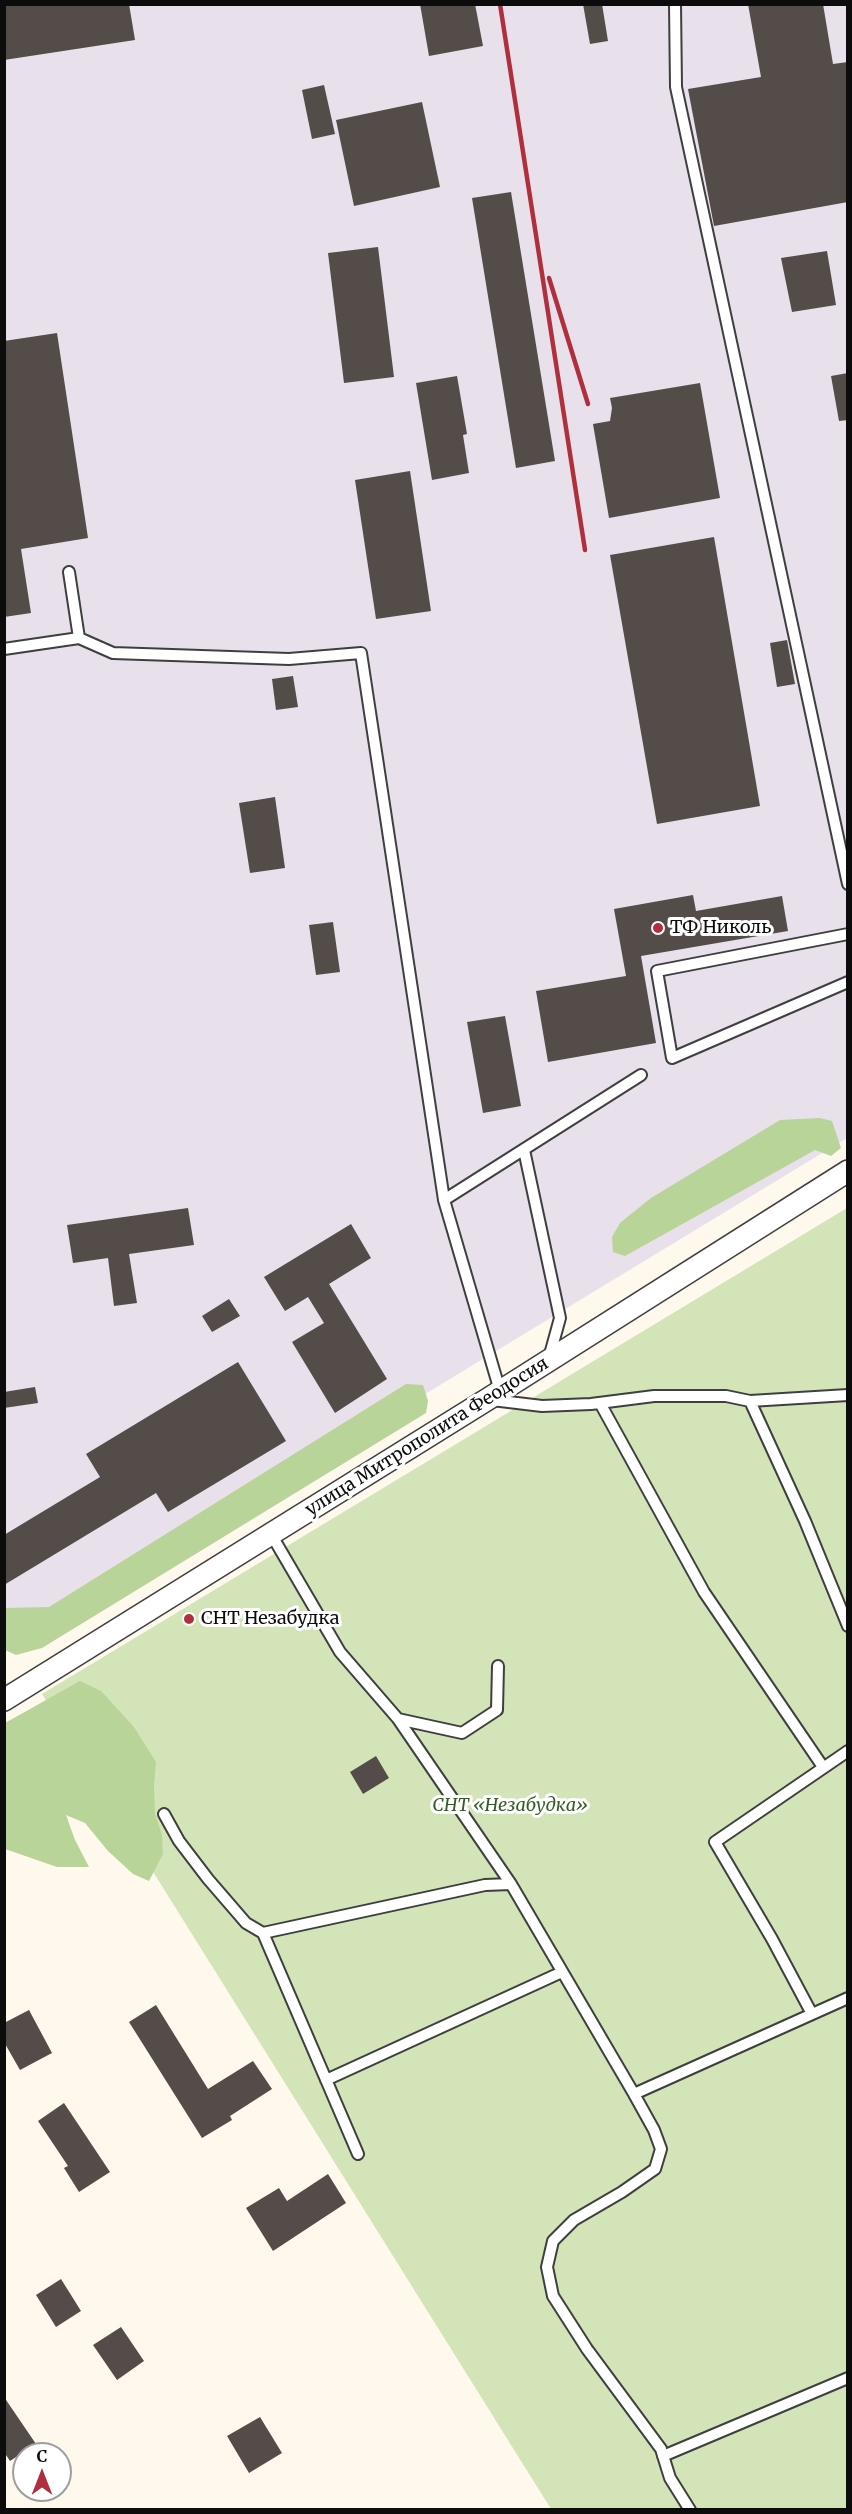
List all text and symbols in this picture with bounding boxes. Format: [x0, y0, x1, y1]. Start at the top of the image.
place label: ТФ Николь [670, 917, 771, 939]
marker: ТФ Николь [651, 921, 665, 935]
street label: улица Митрополита Феодосия [302, 1353, 552, 1521]
place label: СНТ Незабудка [201, 1608, 339, 1630]
marker: СНТ Незабудка [182, 1612, 196, 1626]
park label: СНТ «Незабудка» [432, 1795, 588, 1817]
north arrow [12, 2442, 72, 2502]
text: С [37, 2446, 47, 2466]

